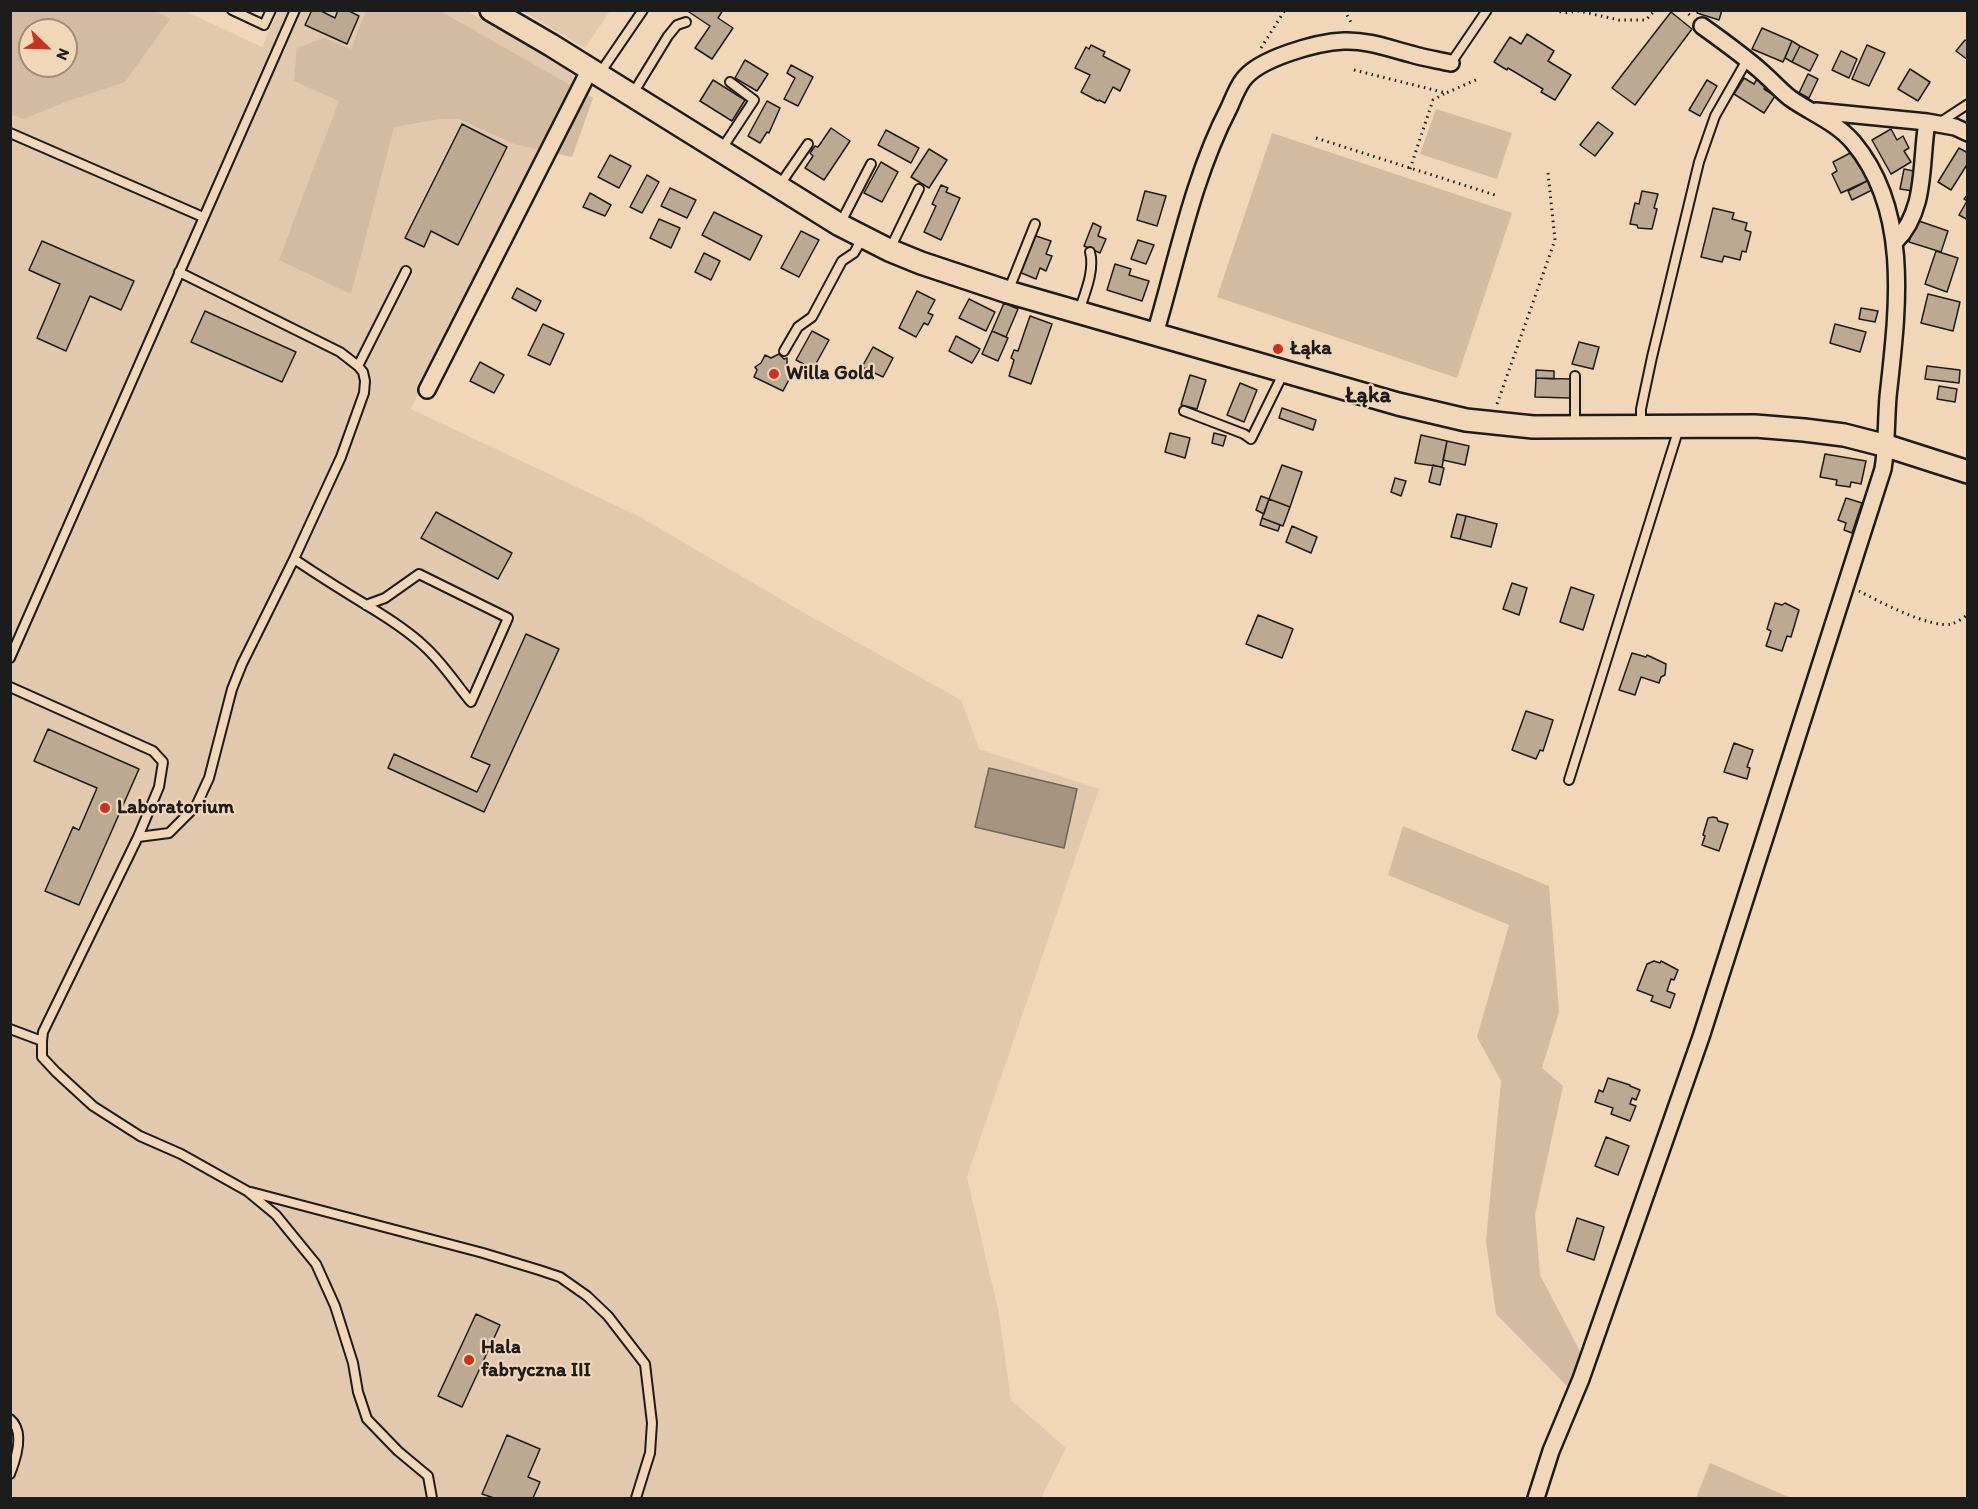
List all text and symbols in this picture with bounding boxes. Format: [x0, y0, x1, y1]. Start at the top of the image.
north arrow [18, 18, 78, 78]
text: N [52, 46, 74, 63]
place label: Łąka [1290, 337, 1332, 361]
marker: Łąka [1271, 342, 1285, 356]
place label: Willa Gold [786, 362, 874, 386]
marker: Willa Gold [767, 367, 781, 381]
district label: Łąka [1345, 383, 1391, 409]
place label: Laboratorium [117, 796, 234, 820]
marker: Laboratorium [98, 801, 112, 815]
place label: Hala fabryczna III [481, 1336, 591, 1383]
marker: Hala fabryczna III [462, 1353, 476, 1367]

